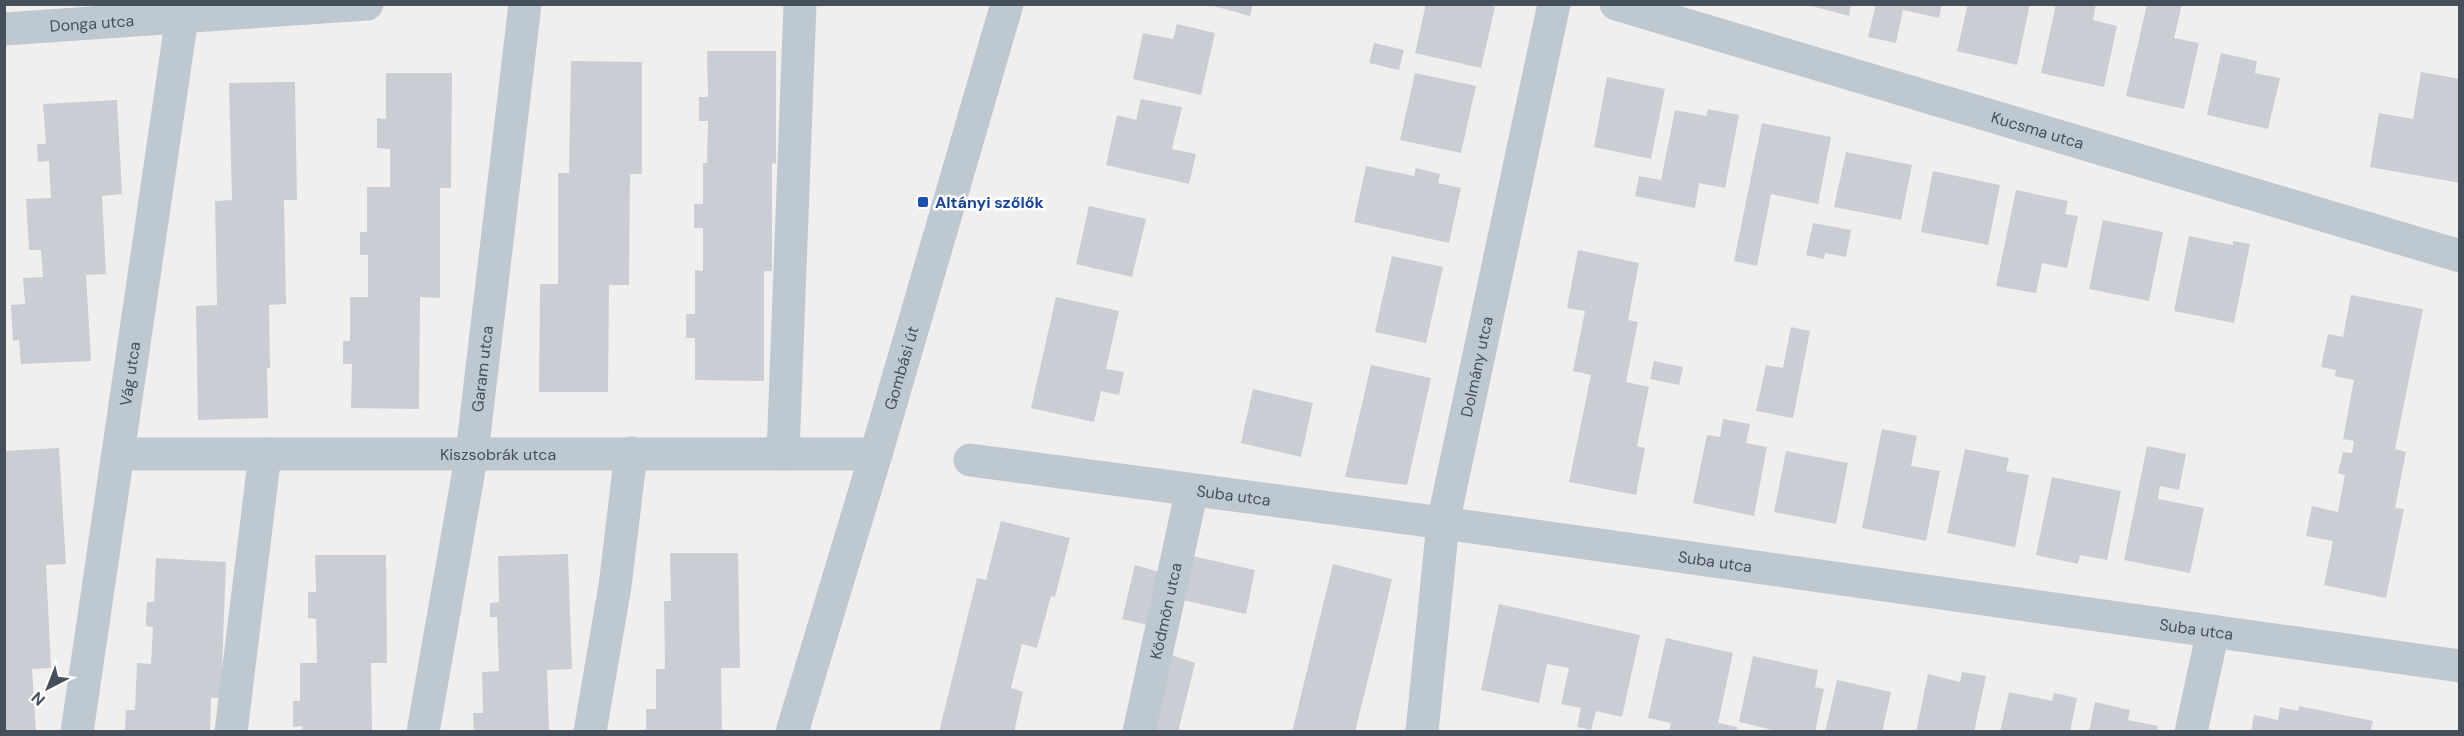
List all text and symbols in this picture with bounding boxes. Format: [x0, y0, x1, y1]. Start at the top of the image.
street label: Donga utca [49, 10, 135, 37]
street label: Kucsma utca [1989, 107, 2086, 154]
place label: Altányi szőlők [935, 192, 1044, 213]
marker: Altányi szőlők [916, 195, 930, 209]
street label: Dolmány utca [1456, 314, 1498, 419]
street label: Garam utca [467, 324, 498, 413]
street label: Gombási út [879, 324, 924, 412]
street label: Vág utca [115, 340, 145, 408]
street label: Kiszsobrák utca [440, 444, 556, 465]
street label: Suba utca [1195, 480, 1272, 511]
street label: Suba utca [1677, 546, 1753, 577]
street label: Ködmön utca [1145, 561, 1187, 661]
street label: Suba utca [2158, 614, 2235, 645]
north arrow [18, 658, 78, 718]
text: N [27, 687, 50, 710]

